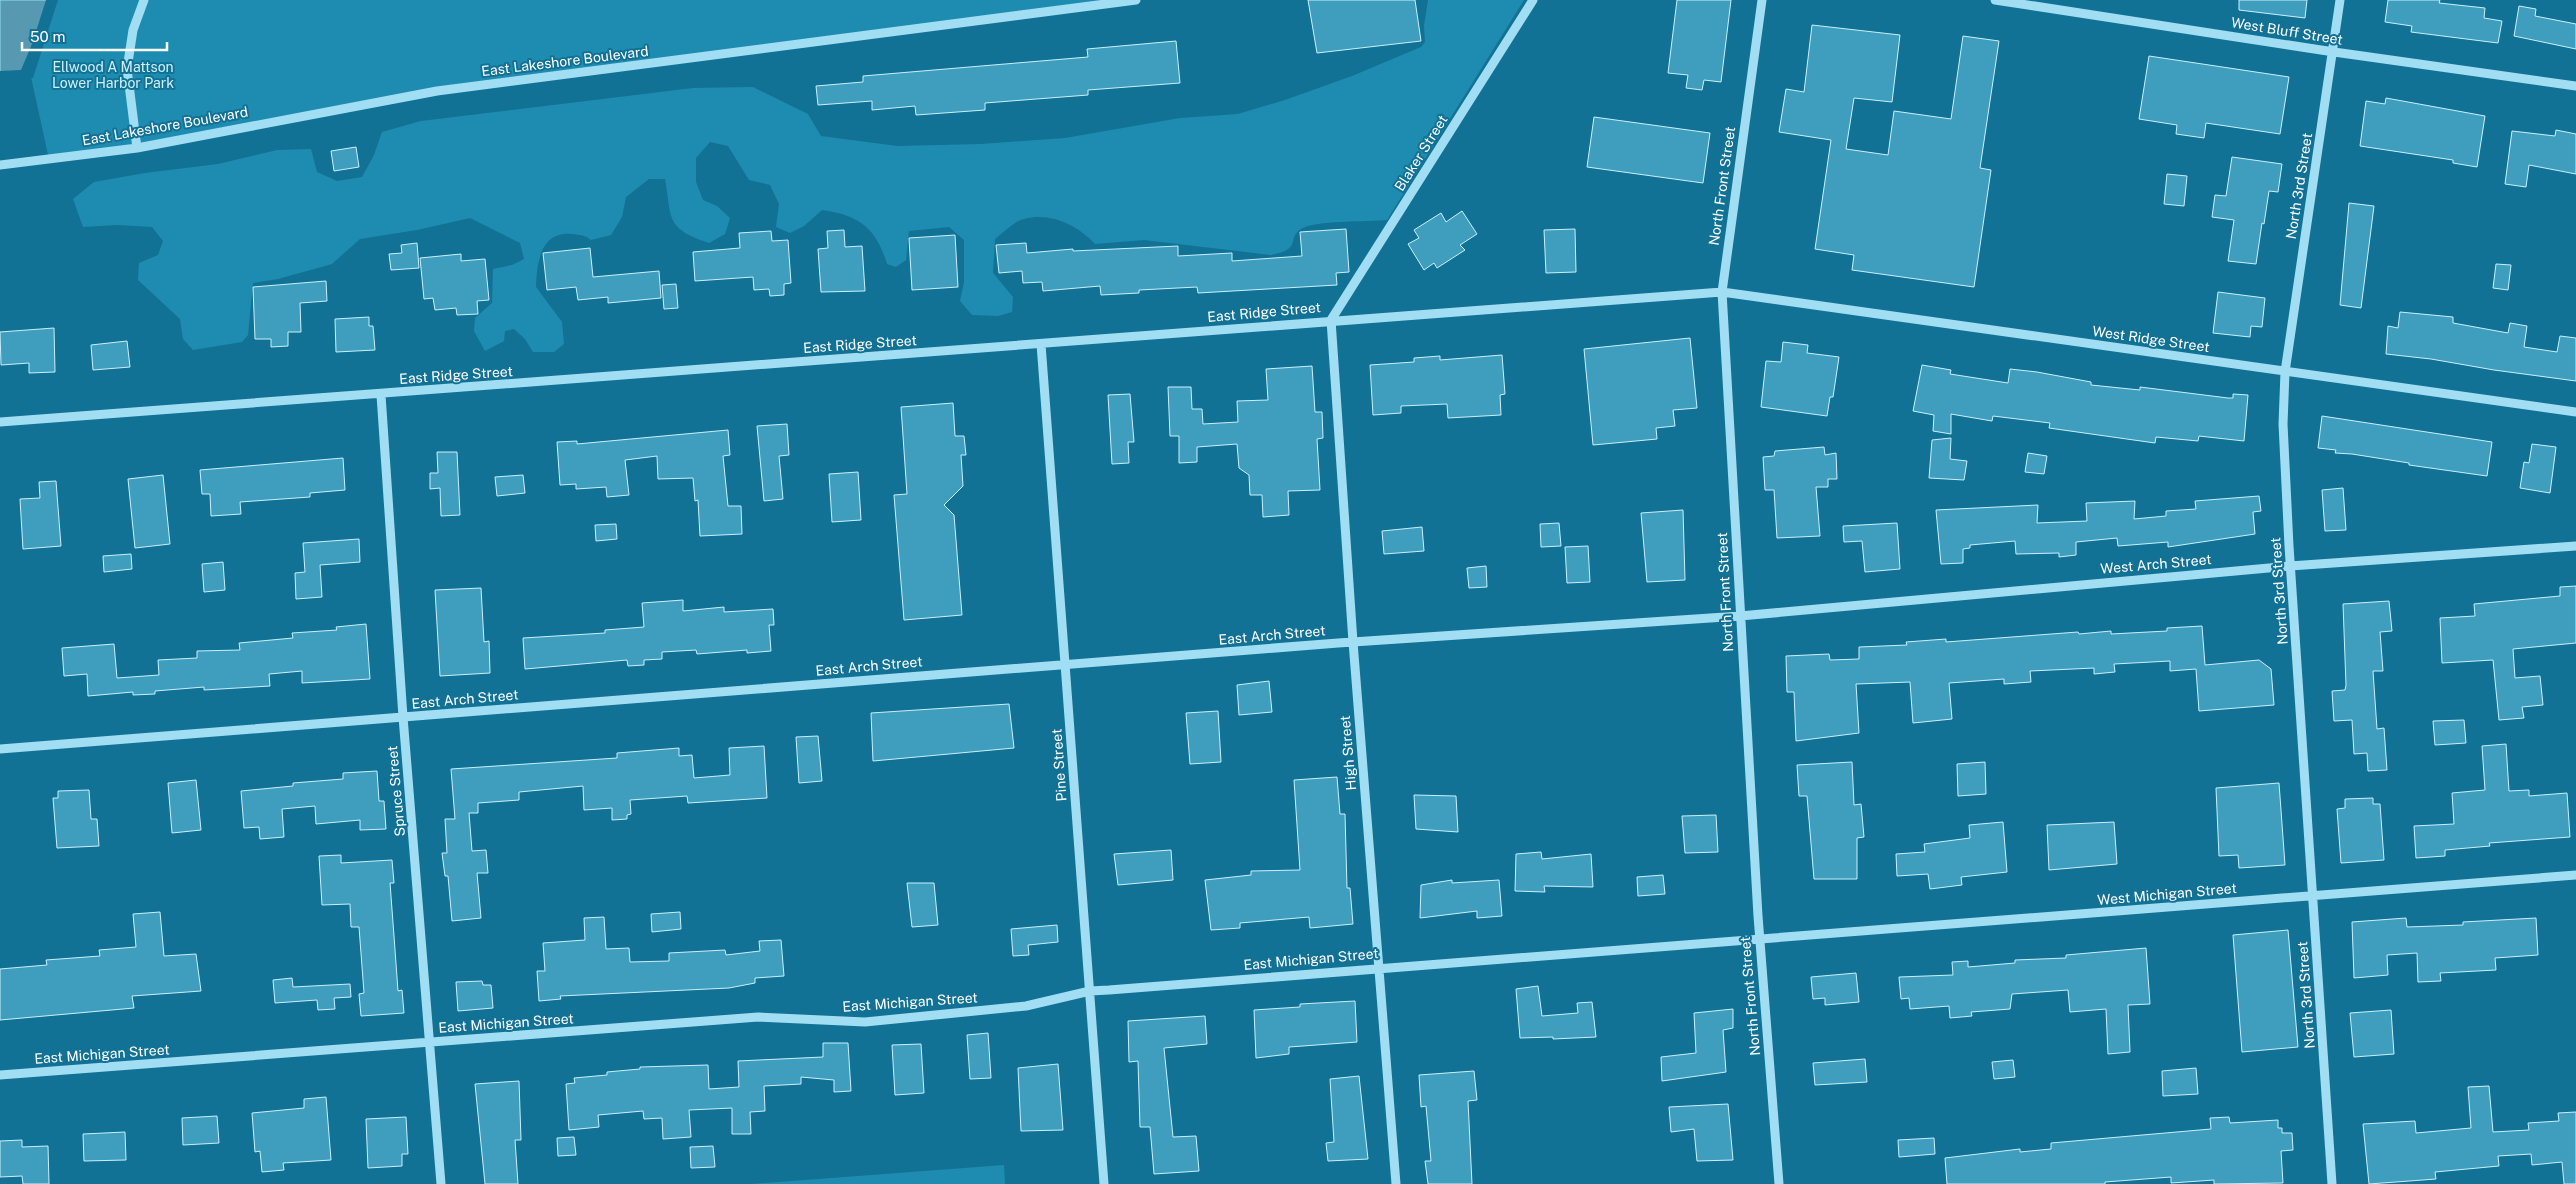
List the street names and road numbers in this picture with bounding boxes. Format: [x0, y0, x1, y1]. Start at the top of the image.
street label: West Bluff Street [2230, 14, 2344, 48]
street label: East Lakeshore Boulevard [480, 43, 650, 79]
street label: East Lakeshore Boulevard [81, 104, 249, 148]
street label: Blaker Street [1391, 112, 1451, 194]
street label: North Front Street [1706, 126, 1738, 246]
street label: North 3rd Street [2283, 132, 2315, 240]
street label: East Ridge Street [1207, 299, 1321, 325]
street label: West Ridge Street [2091, 323, 2211, 355]
street label: East Ridge Street [803, 332, 917, 356]
street label: East Ridge Street [399, 363, 513, 387]
street label: North Front Street [1714, 532, 1736, 652]
street label: North 3rd Street [2267, 537, 2291, 645]
street label: West Arch Street [2100, 551, 2212, 577]
street label: East Arch Street [1218, 622, 1326, 648]
street label: East Arch Street [815, 653, 923, 679]
street label: East Arch Street [411, 686, 519, 712]
street label: High Street [1337, 715, 1359, 791]
street label: Pine Street [1048, 728, 1070, 802]
street label: Spruce Street [384, 745, 408, 837]
street label: West Michigan Street [2097, 880, 2237, 908]
street label: North Front Street [1737, 936, 1763, 1056]
street label: North 3rd Street [2294, 941, 2318, 1049]
street label: East Michigan Street [1243, 945, 1379, 973]
street label: East Michigan Street [842, 989, 978, 1015]
street label: East Michigan Street [438, 1010, 574, 1036]
street label: East Michigan Street [34, 1041, 170, 1067]

